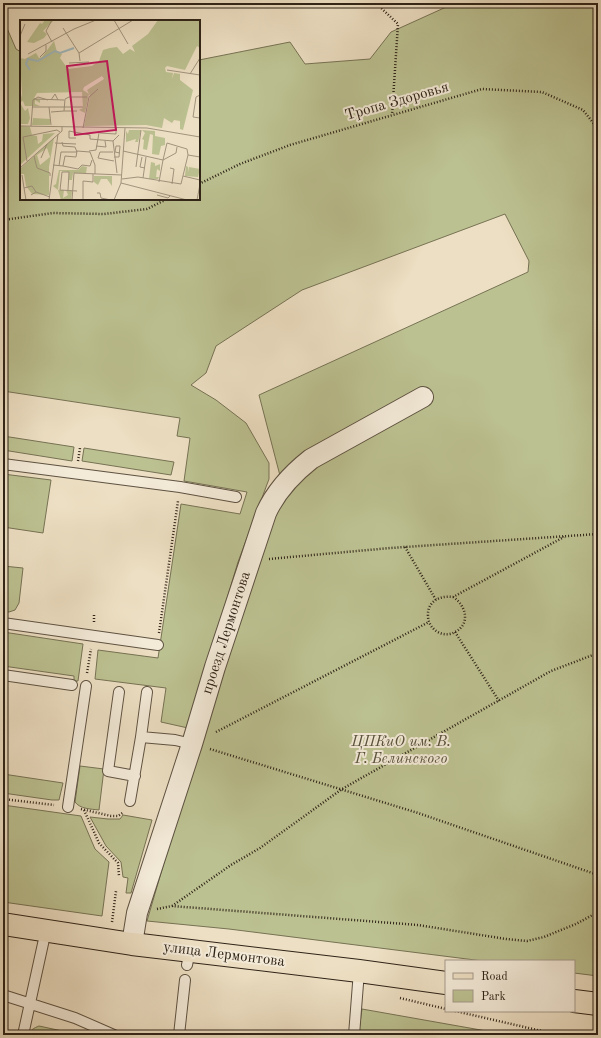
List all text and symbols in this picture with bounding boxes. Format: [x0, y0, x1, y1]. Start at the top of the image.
inset map [20, 20, 200, 200]
street label: Тропа Здоровья [343, 80, 451, 124]
street label: проезд Лермонтова [200, 569, 254, 696]
park label: ЦПКиО им. В. Г. Белинского [350, 735, 451, 767]
street label: улица Лермонтова [162, 940, 286, 970]
legend [445, 960, 575, 1012]
text: Road [481, 971, 508, 983]
text: Park [481, 991, 506, 1003]

